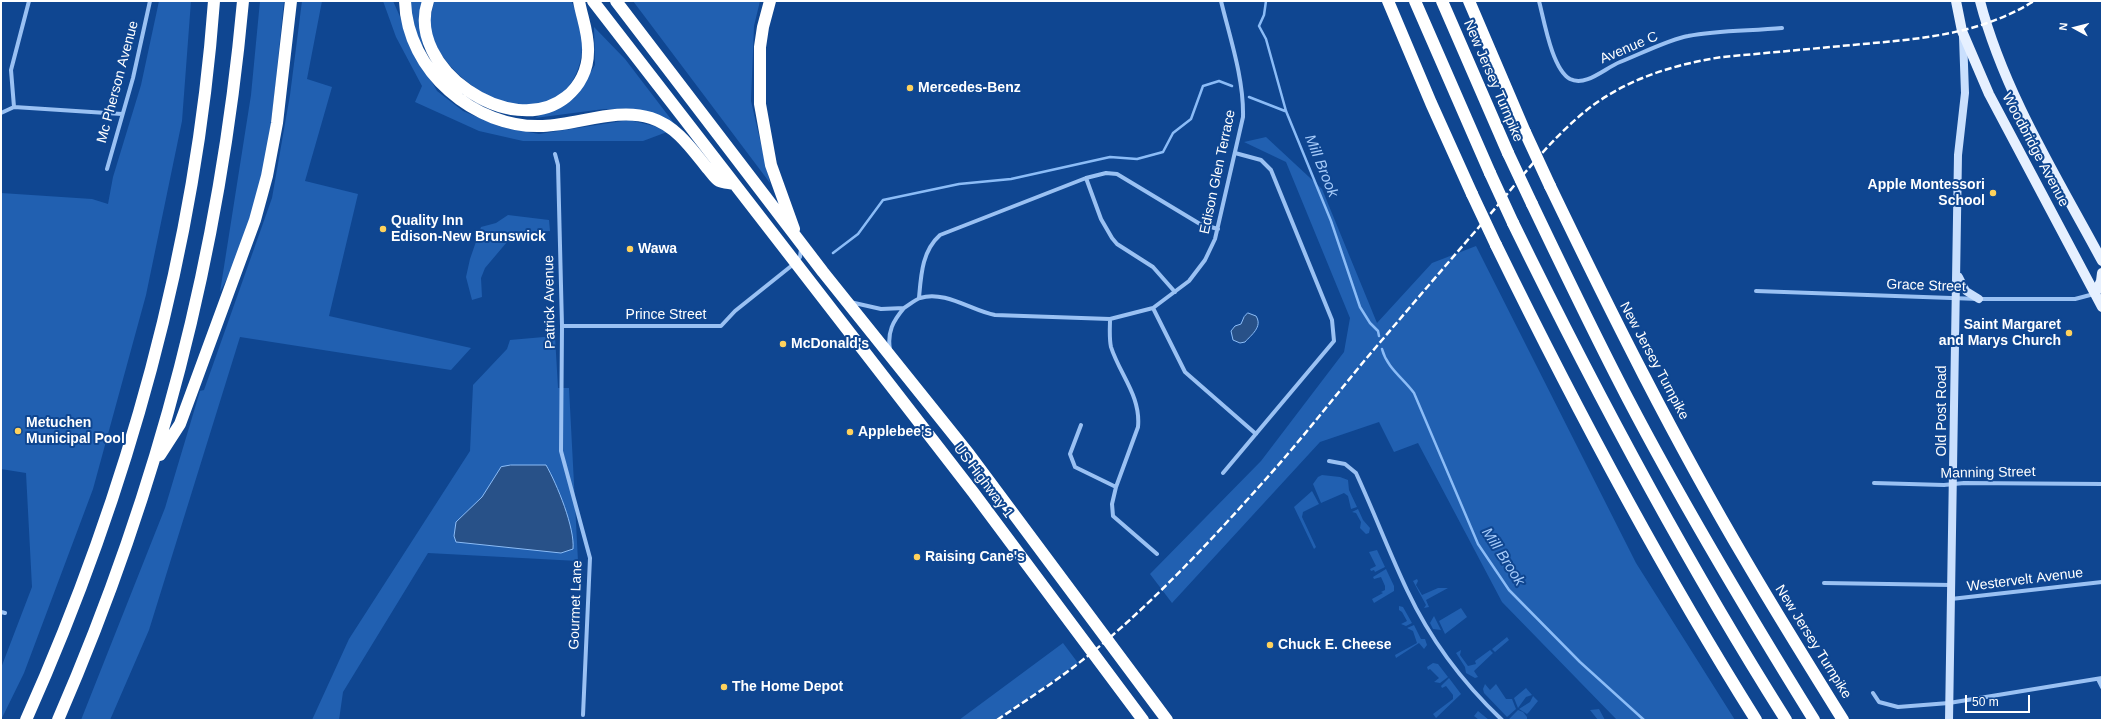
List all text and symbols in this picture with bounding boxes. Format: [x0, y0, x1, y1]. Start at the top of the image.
north arrow [2055, 8, 2095, 48]
street label: New Jersey Turnpike [1460, 17, 1526, 145]
street label: Mc Pherson Avenue [94, 19, 142, 145]
text: N [2057, 22, 2070, 31]
street label: Avenue C [1598, 28, 1660, 68]
place label: Mercedes-Benz [918, 80, 1021, 96]
marker: Mercedes-Benz [905, 83, 915, 93]
street label: Woodbridge Avenue [1998, 90, 2072, 210]
street label: Edison Glen Terrace [1197, 108, 1239, 236]
water label: Mill Brook [1300, 132, 1342, 200]
place label: Apple Montessori School [1868, 177, 1985, 210]
marker: Apple Montessori School [1988, 188, 1998, 198]
place label: Quality Inn Edison-New Brunswick [391, 213, 546, 246]
marker: Quality Inn Edison-New Brunswick [378, 224, 388, 234]
place label: Wawa [638, 241, 677, 257]
marker: Wawa [625, 244, 635, 254]
street label: Patrick Avenue [541, 255, 559, 349]
street label: Grace Street [1886, 276, 1966, 296]
street label: New Jersey Turnpike [1616, 299, 1692, 423]
street label: Prince Street [626, 307, 706, 323]
place label: Saint Margaret and Marys Church [1939, 317, 2061, 350]
marker: Saint Margaret and Marys Church [2064, 328, 2074, 338]
place label: McDonald's [791, 336, 869, 352]
marker: McDonald's [778, 339, 788, 349]
street label: Old Post Road [1934, 365, 1950, 457]
place label: Metuchen Municipal Pool [26, 415, 125, 448]
place label: Applebee's [858, 424, 932, 440]
marker: Metuchen Municipal Pool [13, 426, 23, 436]
marker: Applebee's [845, 427, 855, 437]
street label: US Highway 1 [950, 441, 1016, 521]
street label: Manning Street [1940, 464, 2036, 482]
water label: Mill Brook [1478, 524, 1528, 590]
place label: Raising Cane's [925, 549, 1025, 565]
marker: Raising Cane's [912, 552, 922, 562]
street label: Gourmet Lane [566, 560, 586, 650]
street label: Westervelt Avenue [1966, 565, 2084, 595]
street label: New Jersey Turnpike [1771, 582, 1855, 702]
place label: Chuck E. Cheese [1278, 637, 1392, 653]
marker: Chuck E. Cheese [1265, 640, 1275, 650]
place label: The Home Depot [732, 679, 843, 695]
marker: The Home Depot [719, 682, 729, 692]
scale bar [1967, 687, 2032, 713]
text: 50 m [1972, 695, 1999, 709]

